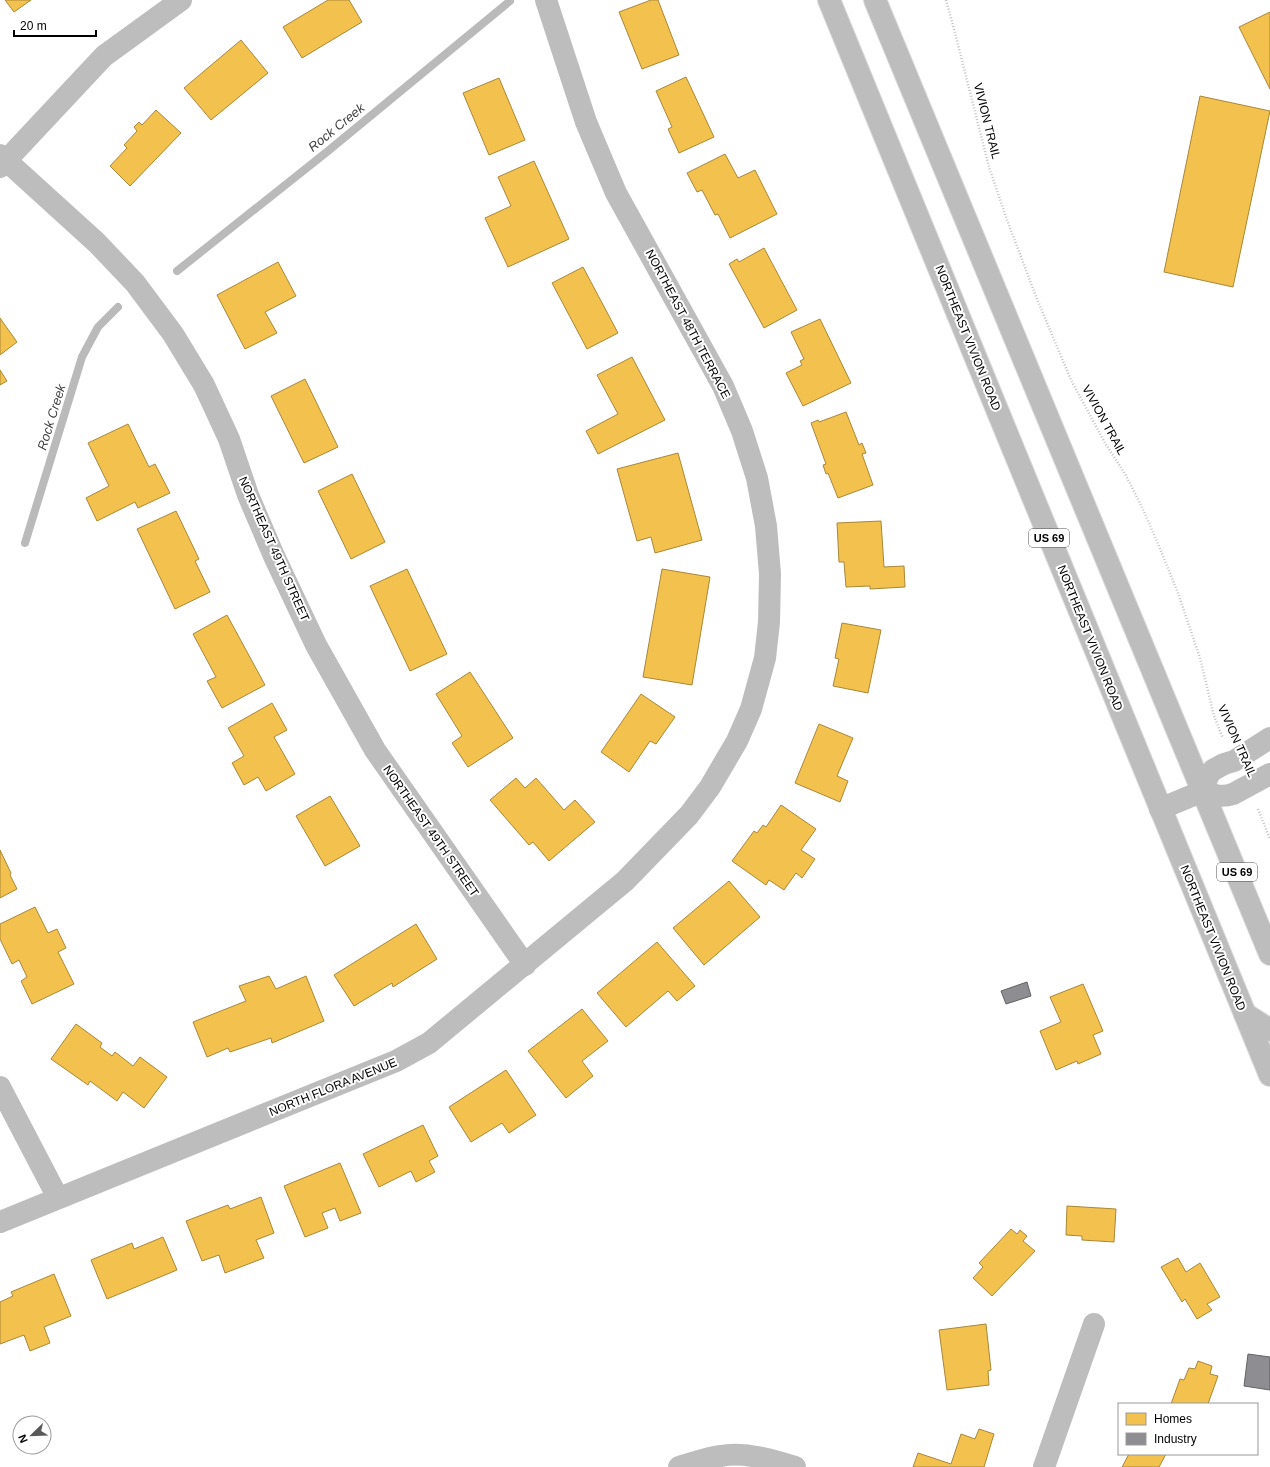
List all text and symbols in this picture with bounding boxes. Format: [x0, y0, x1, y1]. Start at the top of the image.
scale bar [14, 12, 96, 38]
text: 20 m [20, 19, 47, 33]
street label: VIVION TRAIL [971, 82, 1003, 161]
water label: Rock Creek [305, 99, 369, 155]
street label: NORTHEAST 48TH TERRACE [643, 247, 733, 401]
street label: NORTHEAST VIVION ROAD [932, 263, 1004, 413]
water label: Rock Creek [34, 381, 69, 452]
street label: VIVION TRAIL [1079, 383, 1129, 458]
street label: NORTHEAST 49TH STREET [236, 474, 313, 624]
road number: US 69 [1029, 529, 1069, 547]
street label: NORTHEAST VIVION ROAD [1054, 563, 1126, 713]
street label: VIVION TRAIL [1215, 703, 1259, 780]
street label: NORTHEAST 49TH STREET [380, 763, 482, 900]
street label: NORTHEAST VIVION ROAD [1177, 863, 1249, 1013]
road number: US 69 [1217, 863, 1257, 881]
street label: NORTH FLORA AVENUE [267, 1055, 399, 1119]
legend [1118, 1403, 1258, 1455]
text: Homes [1154, 1412, 1192, 1426]
north arrow [12, 1415, 52, 1455]
text: Industry [1154, 1432, 1197, 1446]
text: N [16, 1433, 30, 1445]

